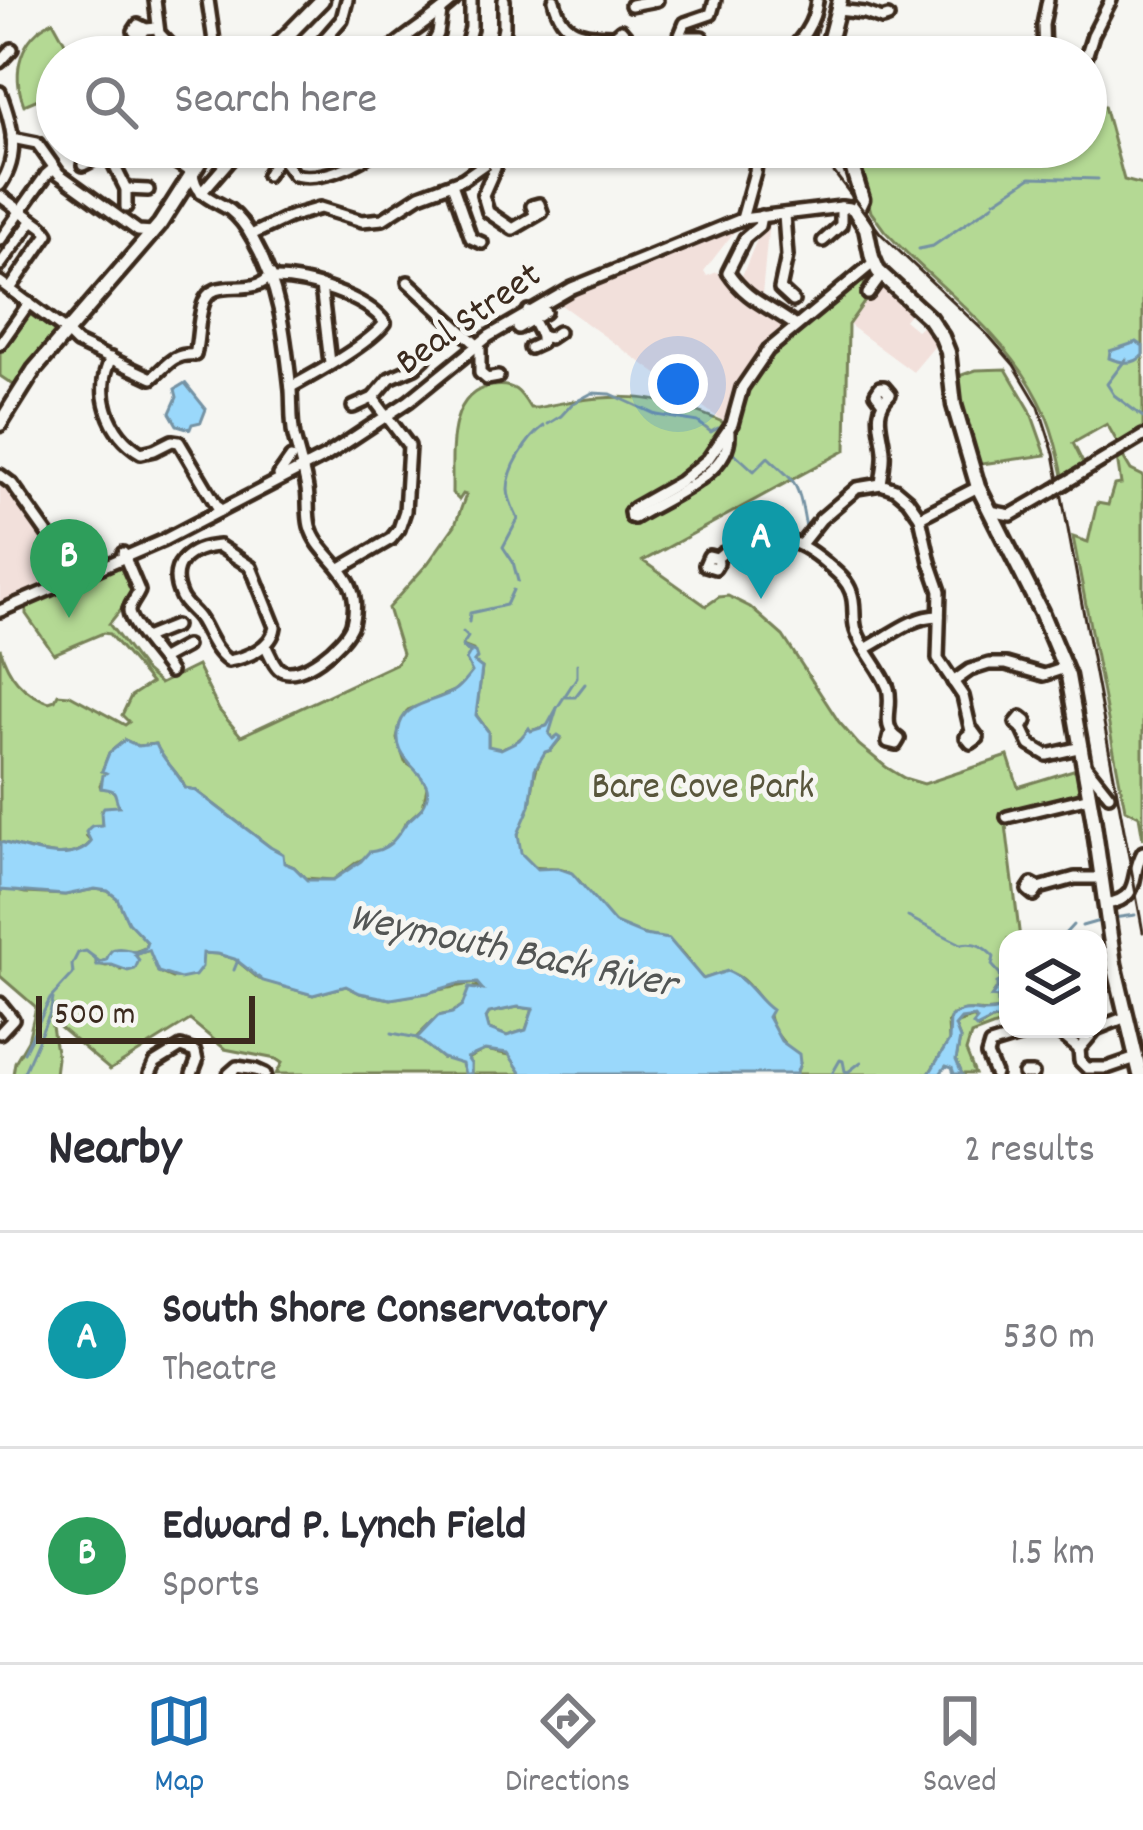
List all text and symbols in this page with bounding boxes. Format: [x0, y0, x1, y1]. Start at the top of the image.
search box [36, 36, 1107, 168]
icon: search [78, 69, 144, 135]
text: Search here [174, 70, 377, 134]
street label: Beal Street [386, 251, 554, 391]
your location [648, 354, 708, 414]
pin: A [722, 500, 800, 599]
pin: B [30, 519, 108, 618]
park label: Bare Cove Park [592, 762, 814, 817]
water label: Weymouth Back River [343, 890, 685, 1019]
map controls [999, 930, 1107, 1038]
button: layers [999, 930, 1107, 1038]
scale bar [36, 990, 255, 1043]
text: 500 m [54, 993, 135, 1040]
text: Nearby [48, 1116, 181, 1188]
text: 2 results [964, 1125, 1095, 1180]
text: South Shore Conservatory [162, 1280, 606, 1344]
text: A [76, 1312, 98, 1367]
text: 530 m [1003, 1312, 1095, 1367]
text: Theatre [162, 1344, 277, 1399]
text: Edward P. Lynch Field [162, 1496, 526, 1560]
text: B [78, 1528, 96, 1583]
text: 1.5 km [1010, 1528, 1095, 1583]
text: Sports [162, 1560, 260, 1615]
tab: Map [146, 1688, 212, 1807]
tab: Directions [505, 1688, 630, 1807]
tab: Saved [923, 1688, 997, 1807]

